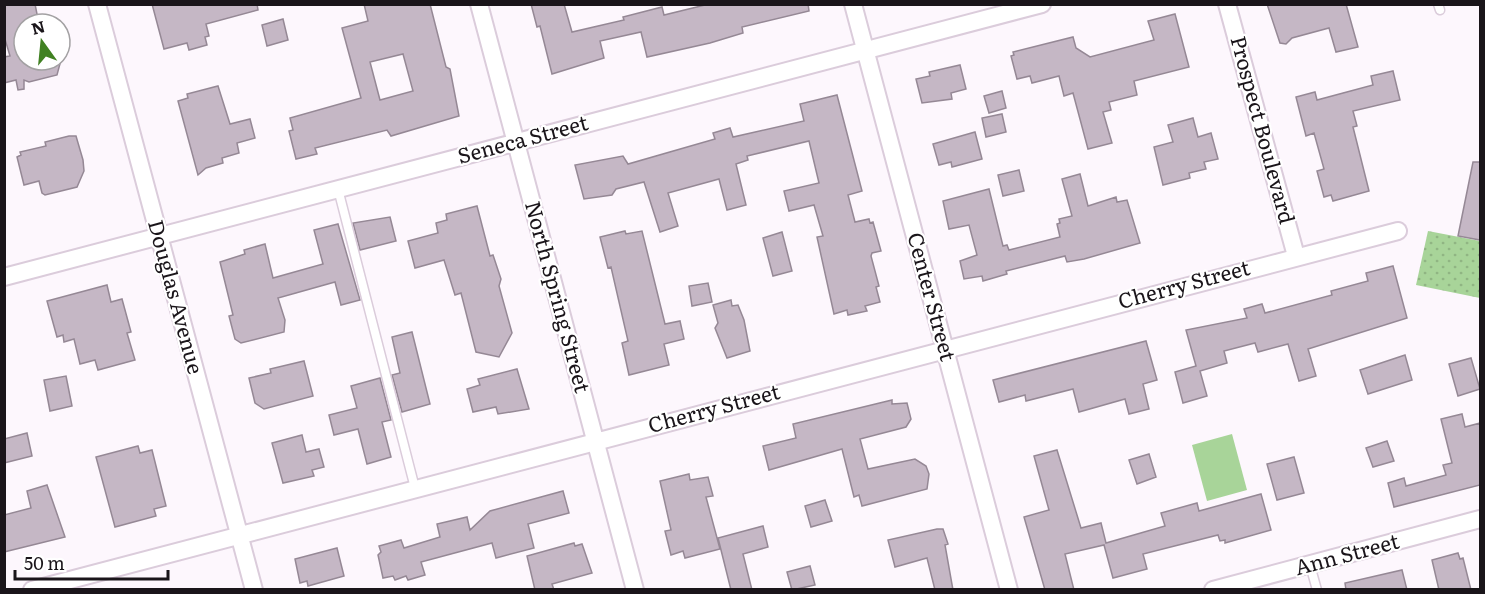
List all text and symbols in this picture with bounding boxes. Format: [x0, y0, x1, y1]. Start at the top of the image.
north arrow [12, 12, 72, 72]
text: N [28, 13, 47, 40]
street label: Prospect Boulevard [1224, 32, 1304, 227]
street label: Seneca Street [454, 105, 592, 170]
street label: North Spring Street [519, 197, 600, 396]
street label: Douglas Avenue [142, 216, 213, 377]
street label: Center Street [901, 229, 966, 365]
street label: Cherry Street [1114, 250, 1253, 315]
street label: Cherry Street [644, 374, 783, 439]
street label: Ann Street [1291, 524, 1402, 581]
scale bar [15, 543, 168, 581]
text: 50 m [24, 549, 65, 576]

